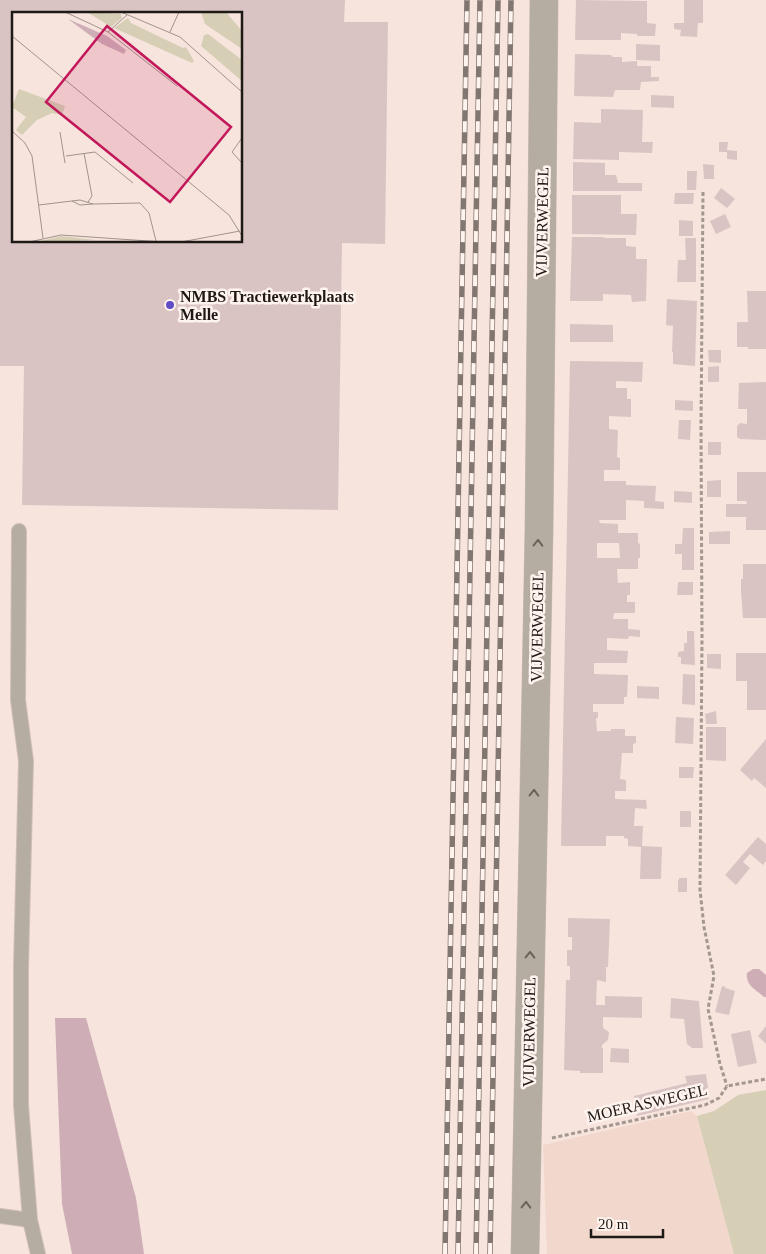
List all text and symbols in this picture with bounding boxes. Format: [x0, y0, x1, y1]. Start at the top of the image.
inset map [12, 12, 242, 242]
street label: VIJVERWEGEL [533, 167, 551, 277]
place label: NMBS Tractiewerkplaats Melle [180, 288, 354, 323]
marker: NMBS Tractiewerkplaats Melle [164, 299, 176, 311]
one-way arrow [533, 539, 544, 547]
street label: VIJVERWEGEL [528, 572, 546, 682]
one-way arrow [528, 789, 539, 797]
one-way arrow [525, 951, 536, 959]
street label: VIJVERWEGEL [520, 977, 538, 1087]
street label: MOERASWEGEL [585, 1081, 709, 1125]
one-way arrow [521, 1201, 531, 1209]
scale bar [591, 1206, 664, 1238]
text: 20 m [598, 1216, 629, 1232]

